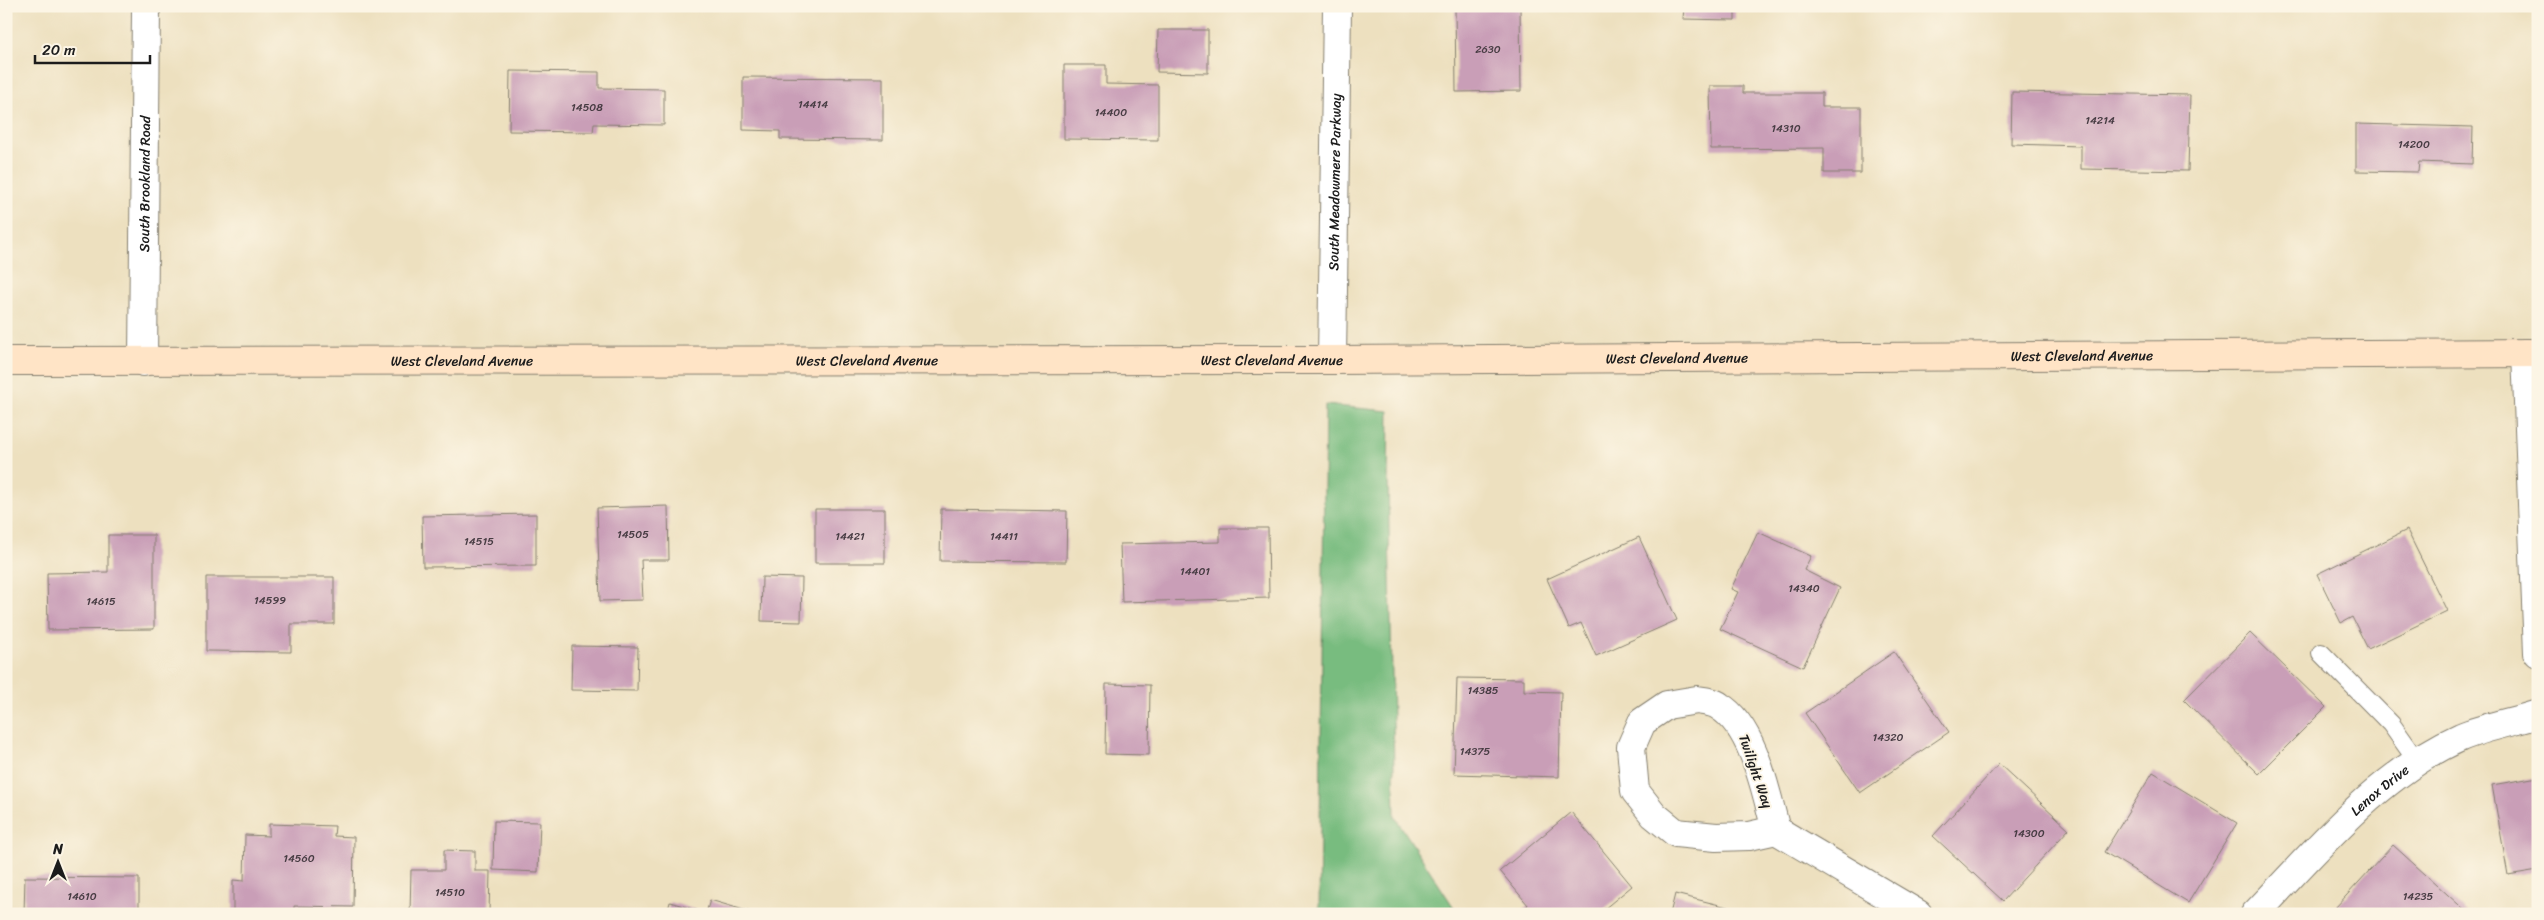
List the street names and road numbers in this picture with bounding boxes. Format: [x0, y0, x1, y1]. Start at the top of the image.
street label: South Meadowmere Parkway [1321, 92, 1349, 271]
street label: South Brookland Road [132, 114, 158, 252]
street label: West Cleveland Avenue [2011, 343, 2153, 369]
street label: West Cleveland Avenue [1606, 346, 1748, 371]
street label: West Cleveland Avenue [796, 348, 938, 373]
street label: West Cleveland Avenue [1201, 348, 1343, 373]
street label: West Cleveland Avenue [391, 349, 533, 374]
street label: Twilight Way [1731, 731, 1780, 812]
street label: Lenox Drive [2345, 758, 2415, 822]

